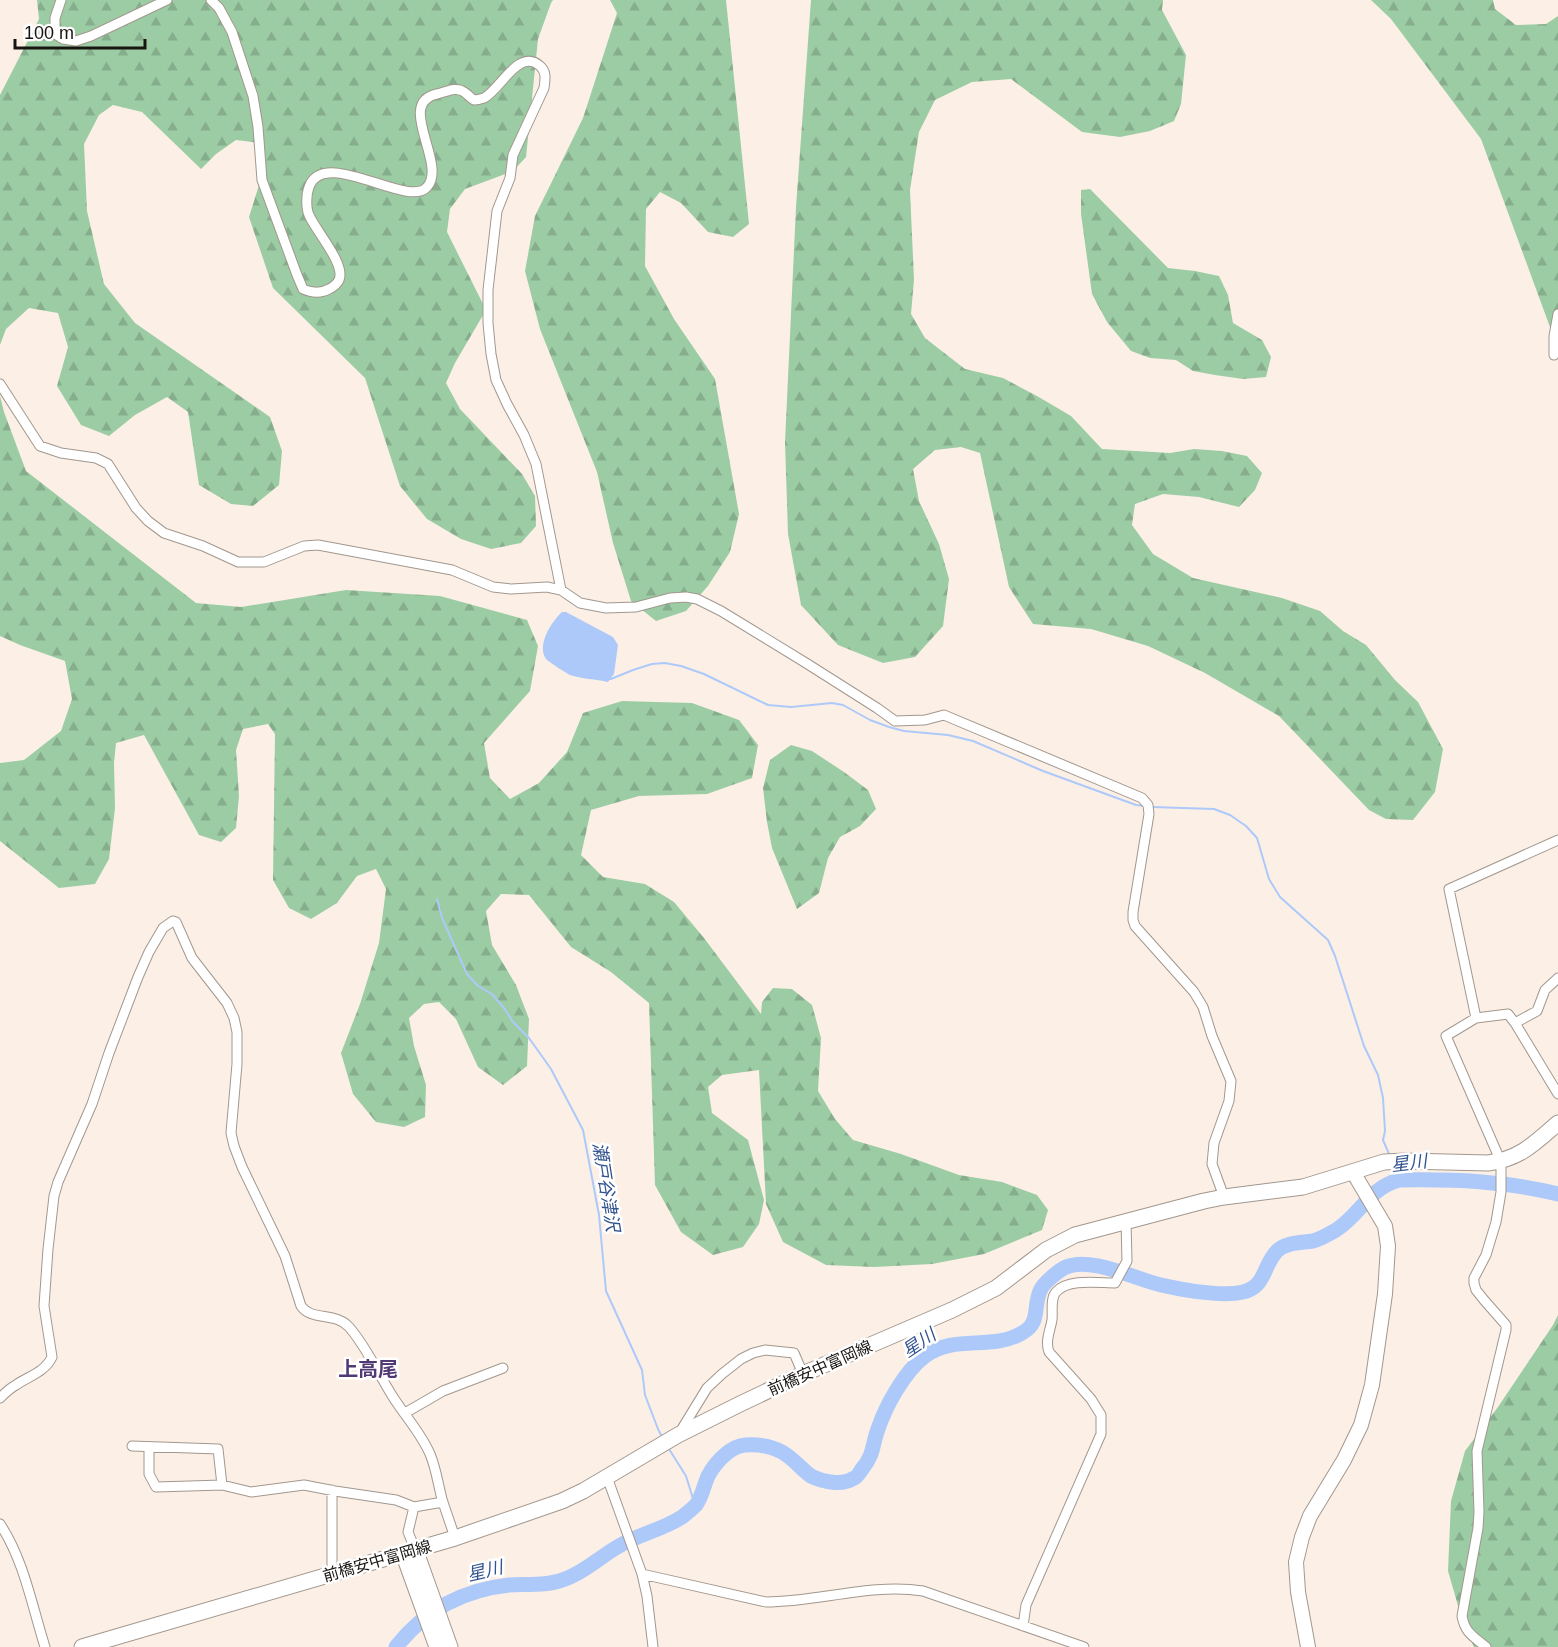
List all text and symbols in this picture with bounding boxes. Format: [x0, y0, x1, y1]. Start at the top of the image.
scale bar [15, 12, 146, 50]
text: 100 m [24, 23, 74, 43]
water label: 瀬戸谷津沢 [589, 1141, 623, 1235]
water label: 星川 [1390, 1151, 1430, 1175]
water label: 星川 [898, 1324, 941, 1361]
street label: 前橋安中富岡線 [765, 1337, 875, 1399]
district label: 上高尾 [338, 1358, 398, 1380]
street label: 前橋安中富岡線 [321, 1537, 433, 1585]
water label: 星川 [465, 1557, 507, 1585]

